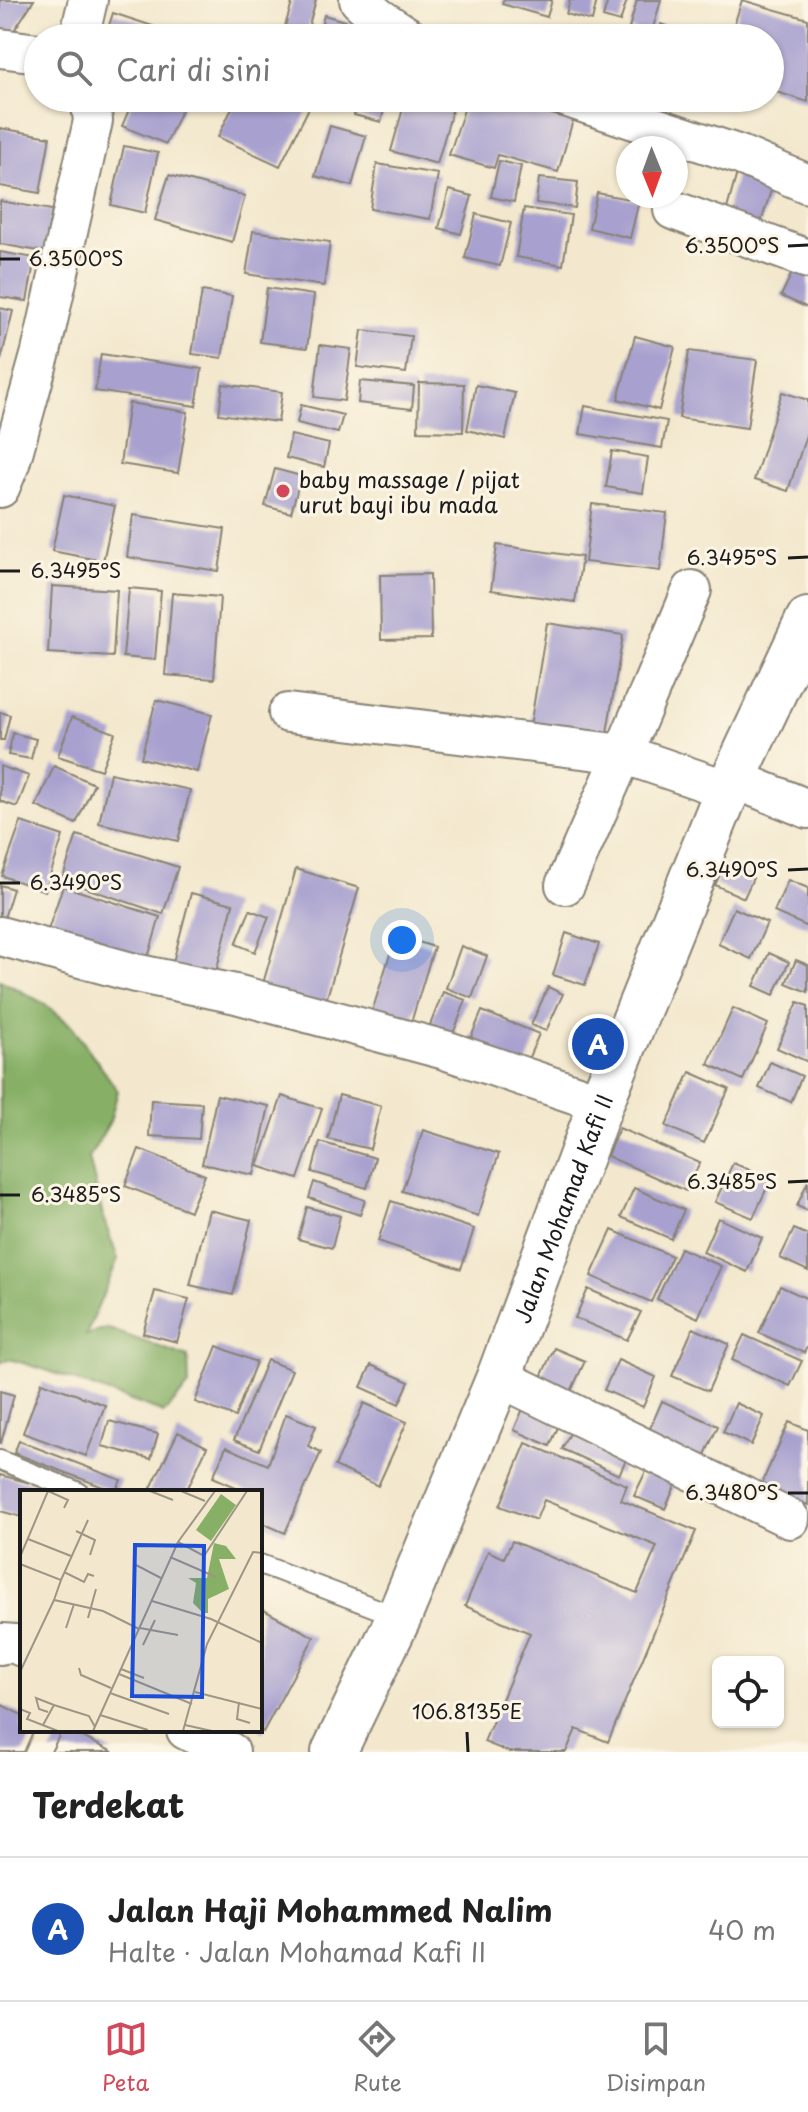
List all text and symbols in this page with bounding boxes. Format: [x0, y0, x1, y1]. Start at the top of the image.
search box [24, 24, 784, 112]
icon: search [52, 46, 96, 90]
text: Cari di sini [116, 46, 271, 91]
north arrow [616, 136, 688, 208]
text: 6.3500°S [685, 230, 779, 260]
text: 6.3500°S [29, 243, 123, 273]
place label: baby massage / pijat urut bayi ibu mada [299, 462, 520, 520]
marker: baby massage / pijat urut bayi ibu mada [274, 482, 292, 500]
text: 6.3495°S [687, 542, 777, 572]
text: 6.3495°S [31, 555, 121, 585]
text: 6.3490°S [686, 854, 778, 884]
text: 6.3490°S [30, 867, 122, 897]
your location [382, 920, 422, 960]
pin: A [572, 1014, 624, 1074]
street label: Jalan Mohamad Kafi II [504, 1089, 620, 1327]
text: 6.3485°S [687, 1166, 777, 1196]
text: 6.3485°S [31, 1179, 121, 1209]
text: 6.3480°S [685, 1477, 779, 1507]
inset map [20, 1490, 262, 1732]
map controls [712, 1656, 784, 1728]
button: locate [712, 1656, 784, 1728]
text: 106.8135°E [412, 1696, 522, 1726]
text: Terdekat [32, 1778, 184, 1830]
text: Jalan Haji Mohammed Nalim [108, 1887, 553, 1932]
text: A [48, 1910, 68, 1949]
text: 40 m [708, 1910, 776, 1949]
text: Halte · Jalan Mohamad Kafi II [108, 1932, 486, 1971]
tab: Peta [102, 2017, 149, 2098]
tab: Rute [353, 2017, 402, 2098]
tab: Disimpan [606, 2017, 706, 2098]

